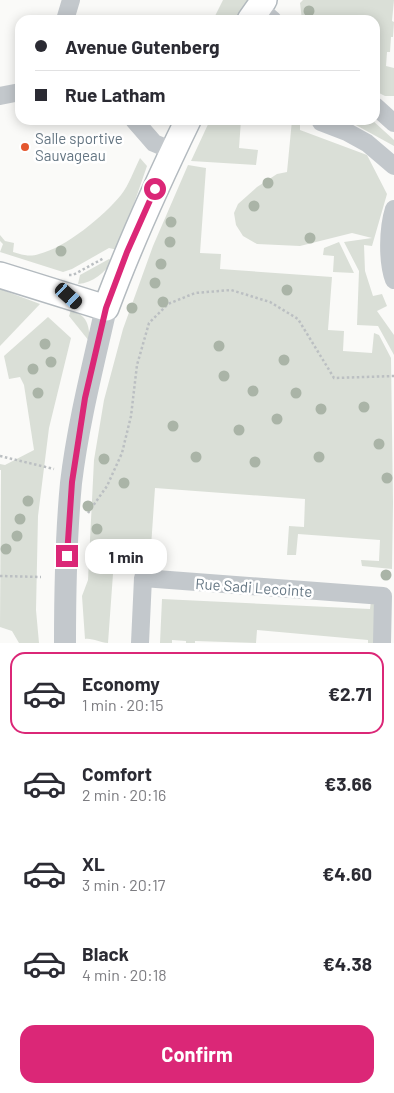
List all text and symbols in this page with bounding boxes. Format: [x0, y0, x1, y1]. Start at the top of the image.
text: Avenue Gutenberg [65, 35, 220, 58]
text: Rue Latham [65, 83, 165, 106]
place label: Salle sportive Sauvageau [35, 129, 123, 164]
marker: Salle sportive Sauvageau [19, 141, 31, 153]
route start [144, 178, 166, 200]
car [52, 280, 85, 312]
callout: 1 min [84, 538, 167, 574]
route end [56, 545, 78, 567]
text: 1 min [108, 547, 144, 566]
street label: Rue Sadi Lecointe [195, 574, 313, 600]
icon: car [22, 671, 67, 716]
text: Economy [82, 672, 160, 695]
text: €2.71 [328, 682, 372, 705]
text: 1 min · 20:15 [82, 695, 163, 714]
icon: car [22, 761, 67, 806]
text: Comfort [82, 762, 152, 785]
text: €3.66 [324, 772, 372, 795]
text: 2 min · 20:16 [82, 785, 166, 804]
icon: car [22, 851, 67, 896]
text: XL [82, 852, 105, 875]
text: €4.60 [322, 862, 372, 885]
text: 3 min · 20:17 [82, 875, 165, 894]
icon: car [22, 941, 67, 986]
text: Black [82, 942, 129, 965]
text: €4.38 [323, 952, 372, 975]
text: 4 min · 20:18 [82, 965, 167, 984]
button: Confirm [20, 1025, 374, 1083]

